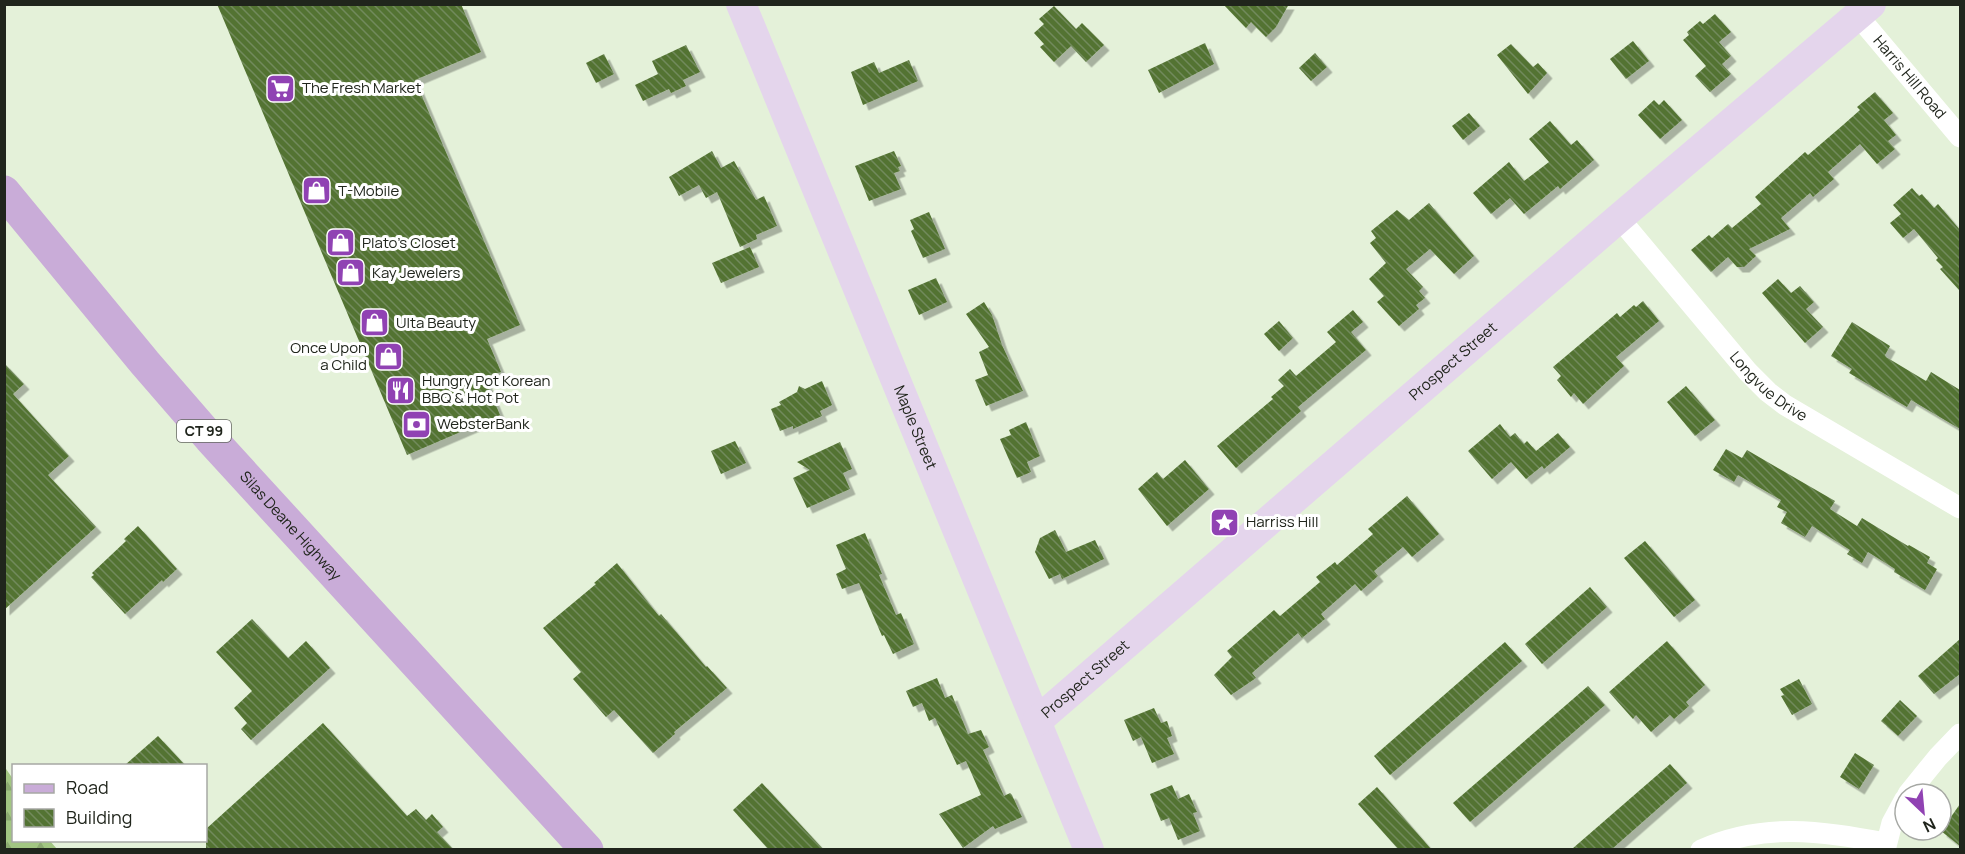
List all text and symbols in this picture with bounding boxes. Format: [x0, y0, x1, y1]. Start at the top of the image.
street label: Harris Hill Road [1869, 31, 1951, 123]
supermarket icon: The Fresh Market [265, 72, 297, 104]
place label: The Fresh Market [302, 77, 421, 98]
shop icon: T-Mobile [301, 175, 333, 207]
place label: T-Mobile [338, 180, 400, 201]
shop icon: Plato's Closet [325, 227, 357, 259]
place label: Plato's Closet [362, 232, 456, 253]
shop icon: Kay Jewelers [335, 257, 367, 289]
place label: Kay Jewelers [372, 262, 460, 283]
shop icon: Ulta Beauty [359, 307, 391, 339]
place label: Ulta Beauty [396, 312, 476, 333]
street label: Prospect Street [1404, 317, 1501, 405]
place label: Once Upon a Child [290, 337, 367, 375]
shop icon: Once Upon a Child [372, 341, 404, 373]
street label: Longvue Drive [1725, 347, 1812, 426]
place label: Hungry Pot Korean BBQ & Hot Pot [422, 370, 550, 408]
restaurant icon: Hungry Pot Korean BBQ & Hot Pot [385, 374, 417, 406]
street label: Maple Street [889, 382, 942, 473]
bank icon: WebsterBank [400, 408, 432, 440]
place label: WebsterBank [437, 413, 530, 434]
road number: CT 99 [177, 420, 231, 442]
street label: Silas Deane Highway [235, 466, 346, 585]
place icon: Harriss Hill [1209, 506, 1241, 538]
place label: Harriss Hill [1246, 511, 1318, 532]
street label: Prospect Street [1037, 635, 1134, 723]
legend [12, 764, 207, 842]
text: Road [66, 775, 109, 799]
north arrow [1893, 782, 1953, 842]
text: Building [66, 805, 132, 829]
text: N [1920, 813, 1940, 838]

